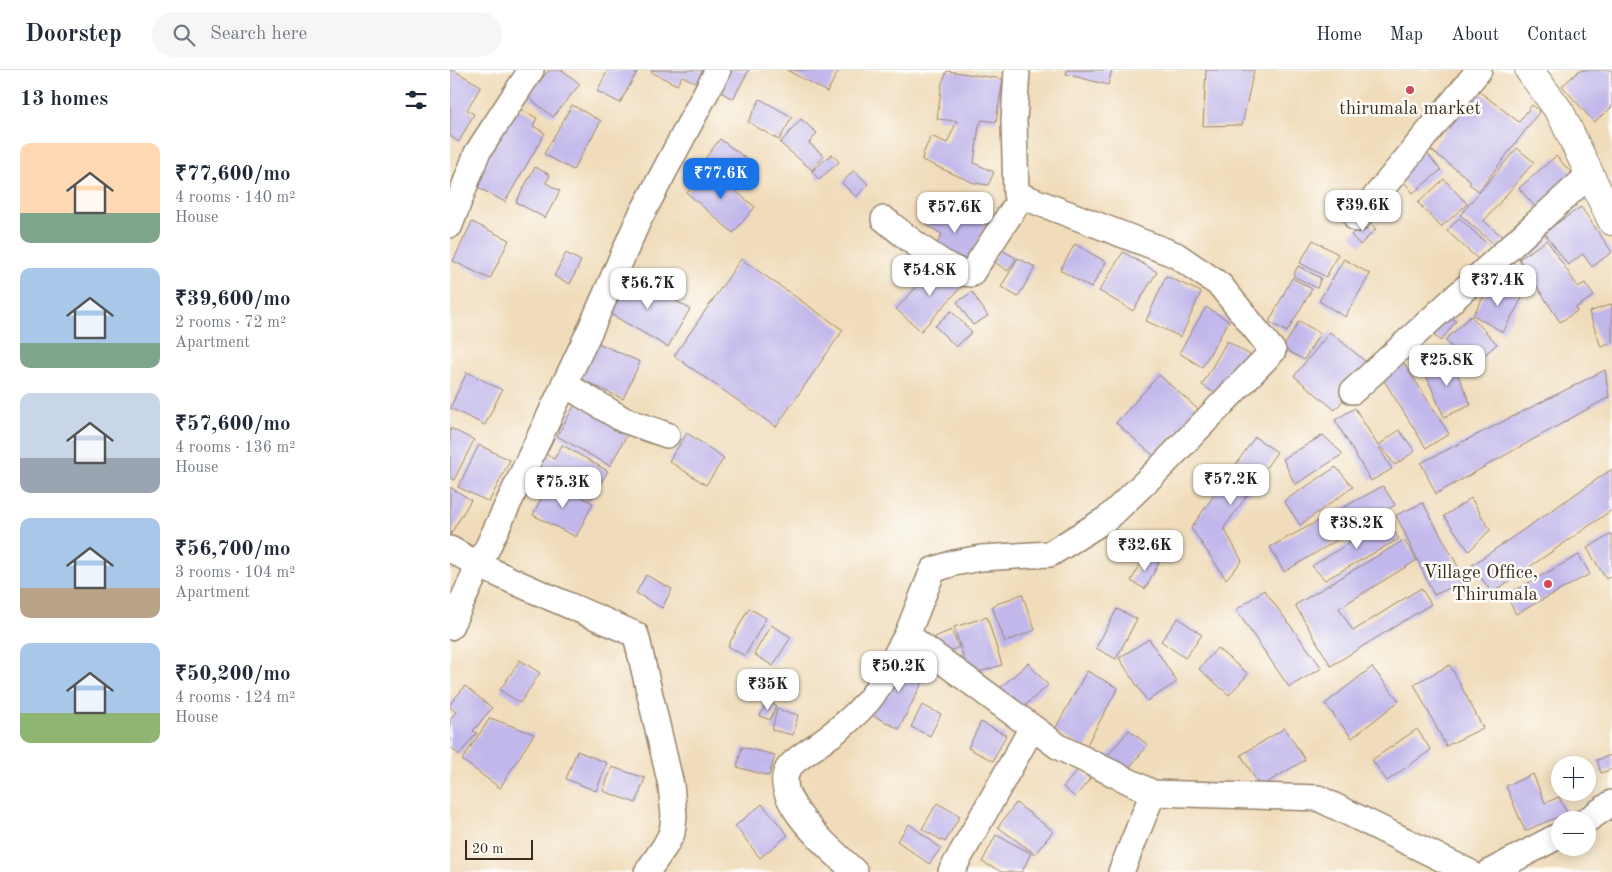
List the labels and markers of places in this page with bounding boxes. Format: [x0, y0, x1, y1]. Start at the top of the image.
marker: thirumala market [1404, 84, 1416, 96]
place label: thirumala market [1339, 100, 1481, 119]
pin: ₹77.6K [680, 158, 762, 200]
pin: ₹39.6K [1322, 190, 1404, 232]
pin: ₹57.6K [914, 191, 996, 234]
pin: ₹54.8K [889, 254, 971, 297]
pin: ₹37.4K [1457, 264, 1539, 307]
pin: ₹56.7K [607, 268, 689, 310]
pin: ₹25.8K [1406, 344, 1488, 387]
pin: ₹57.2K [1190, 464, 1272, 506]
pin: ₹75.3K [522, 466, 604, 509]
pin: ₹38.2K [1316, 508, 1398, 550]
pin: ₹32.6K [1104, 530, 1186, 572]
place label: Village Office, Thirumala [1423, 564, 1539, 605]
marker: Village Office, Thirumala [1542, 578, 1554, 590]
pin: ₹50.2K [858, 650, 940, 693]
pin: ₹35K [738, 668, 798, 711]

